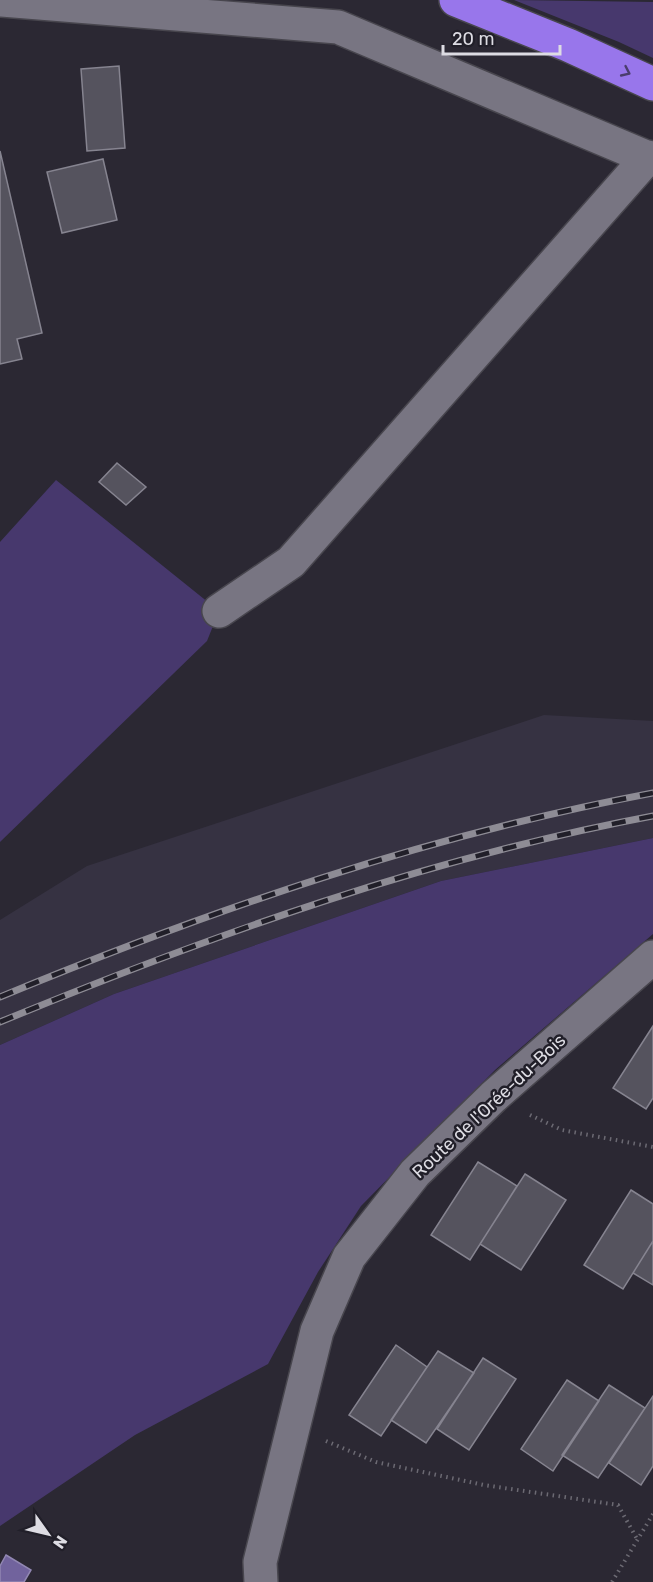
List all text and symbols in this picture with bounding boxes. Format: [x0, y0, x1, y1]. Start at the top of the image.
scale bar [443, 18, 560, 56]
text: 20 m [452, 28, 494, 50]
one-way arrow [620, 64, 631, 76]
street label: Route de l'Orée-du-Bois [408, 1029, 570, 1183]
north arrow [18, 1504, 78, 1564]
text: N [49, 1532, 71, 1552]

